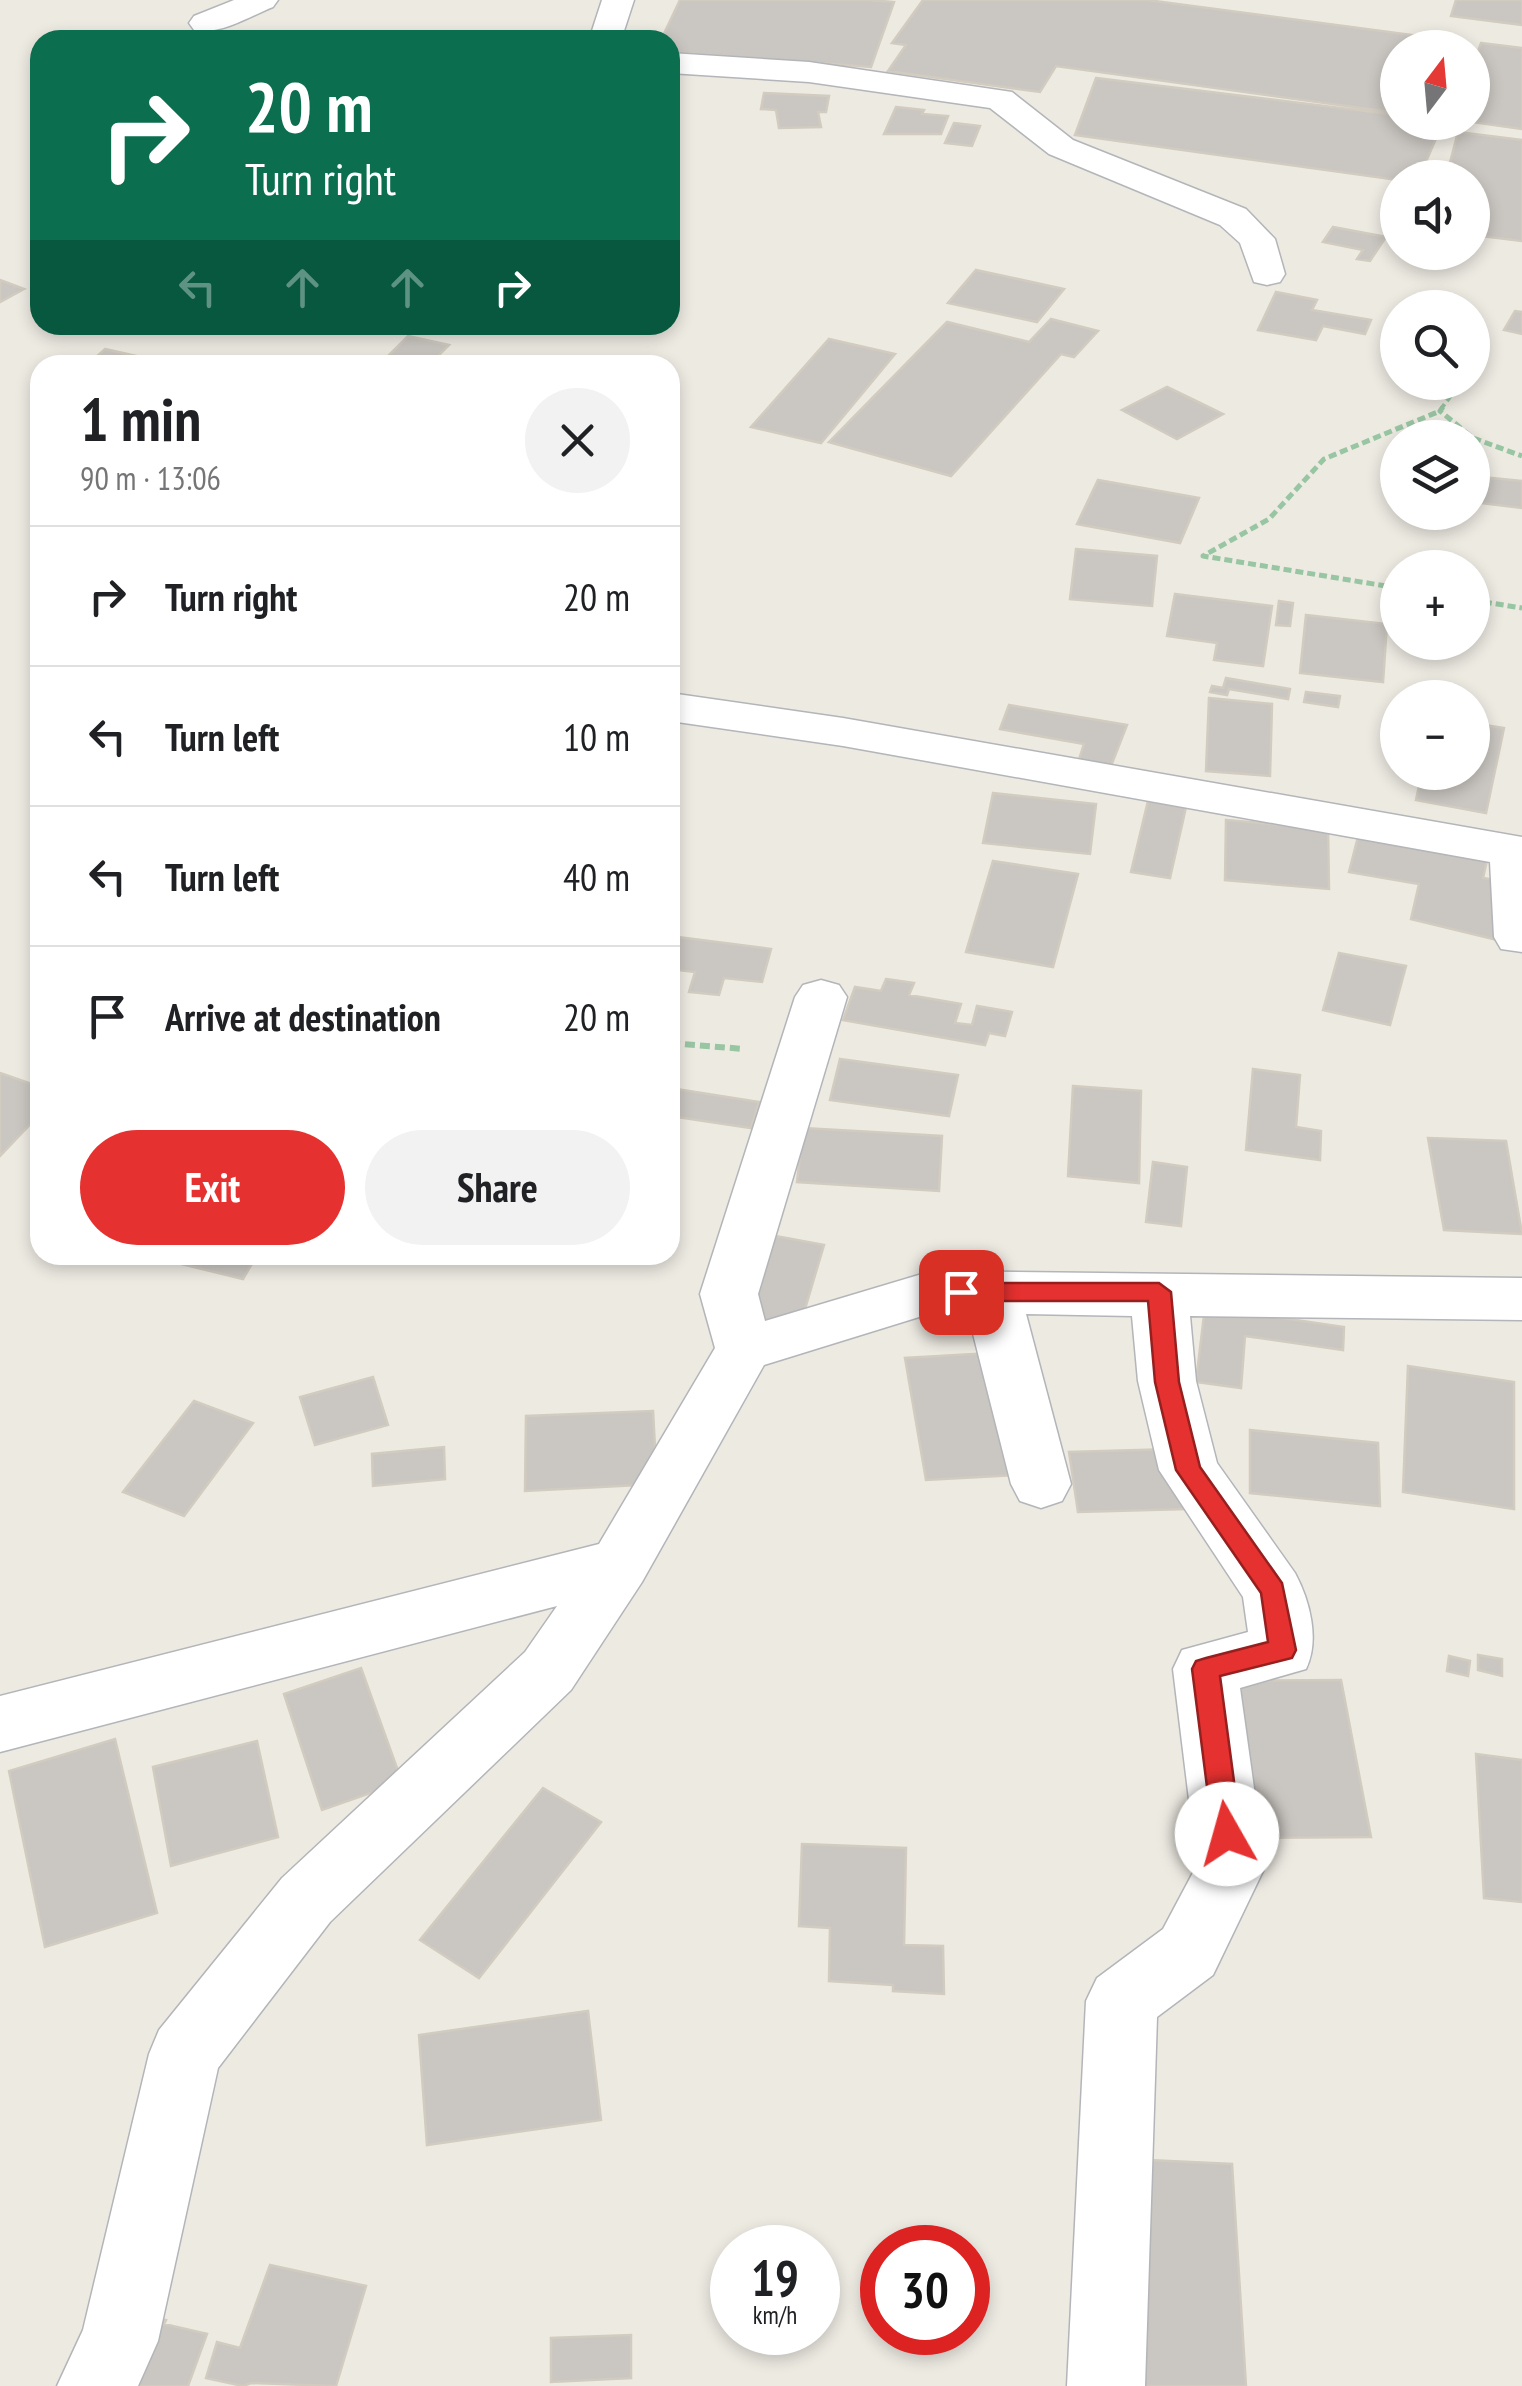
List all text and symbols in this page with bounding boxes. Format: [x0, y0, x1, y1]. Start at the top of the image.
north arrow [1380, 30, 1490, 140]
map controls [1380, 30, 1490, 790]
text: 20 m [245, 61, 373, 151]
icon: right [80, 70, 210, 200]
text: Turn right [245, 149, 396, 207]
button: sound [1380, 160, 1490, 270]
icon: left [170, 260, 225, 315]
icon: ahead [275, 260, 330, 315]
icon: ahead [380, 260, 435, 315]
icon: right [485, 260, 540, 315]
button: search [1380, 290, 1490, 400]
text: 1 min [80, 380, 201, 458]
button: close [525, 388, 630, 493]
button: layers [1380, 420, 1490, 530]
text: 90 m · 13:06 [80, 457, 221, 499]
button: + [1380, 550, 1490, 660]
icon: right [80, 569, 135, 624]
text: Turn right [165, 572, 297, 621]
text: 20 m [563, 572, 630, 621]
button: − [1380, 680, 1490, 790]
icon: left [80, 709, 135, 764]
text: Turn left [165, 712, 279, 761]
text: 10 m [563, 712, 630, 761]
icon: left [80, 849, 135, 904]
text: Turn left [165, 852, 279, 901]
text: 40 m [563, 852, 630, 901]
icon: arrive [80, 989, 135, 1044]
text: Arrive at destination [165, 992, 441, 1041]
text: 20 m [563, 992, 630, 1041]
button: Exit [80, 1130, 345, 1245]
button: Share [365, 1130, 630, 1245]
pin [919, 1250, 1004, 1335]
icon: arrive [934, 1265, 989, 1320]
position arrow [1175, 1782, 1279, 1886]
speed limit sign: 30 [860, 2225, 990, 2355]
text: 19 [751, 2245, 799, 2310]
text: km/h [753, 2299, 797, 2331]

